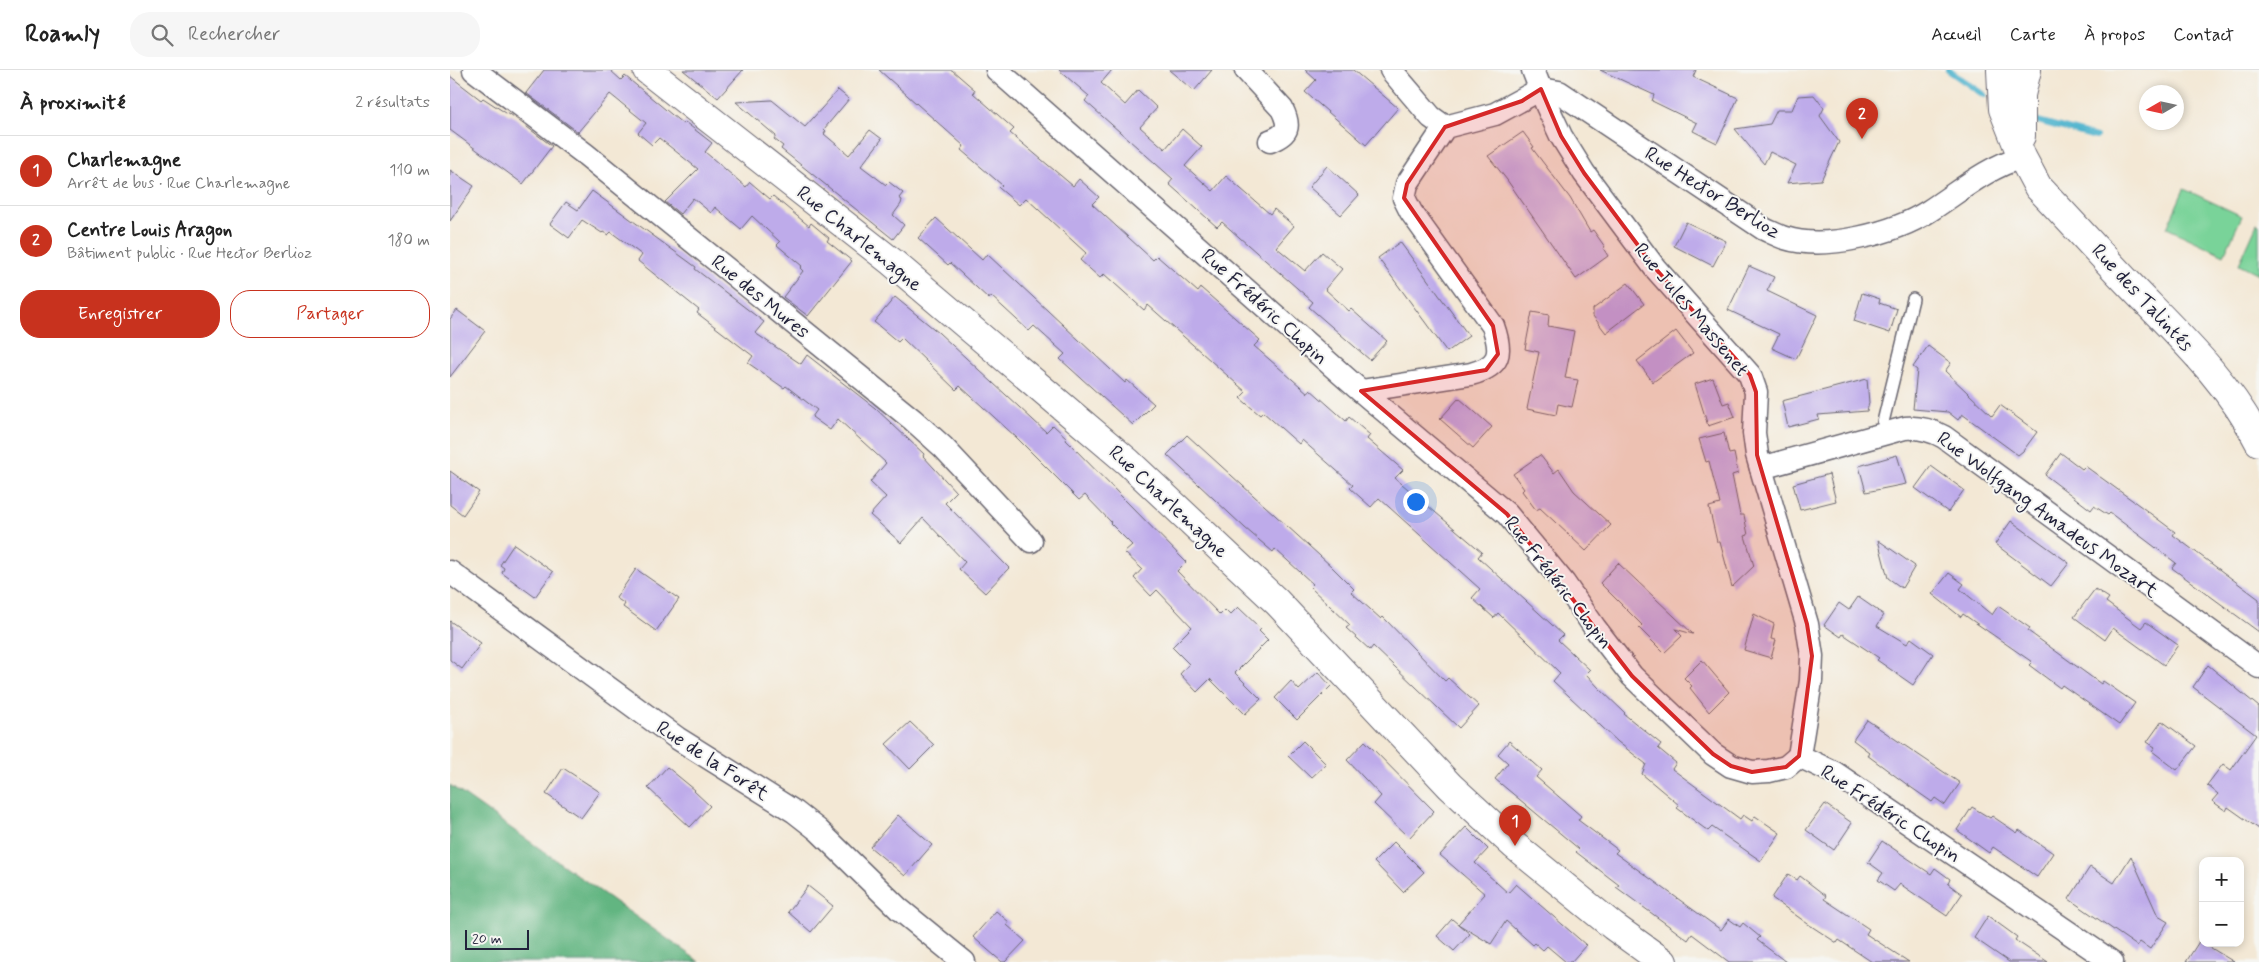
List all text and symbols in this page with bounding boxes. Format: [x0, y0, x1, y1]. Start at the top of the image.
search box [130, 12, 480, 57]
text: Roamly [25, 19, 100, 50]
icon: search [148, 21, 176, 49]
text: Rechercher [188, 22, 280, 47]
text: Accueil [1931, 23, 1982, 47]
text: Carte [2010, 23, 2056, 47]
text: À propos [2084, 23, 2145, 47]
text: Contact [2173, 23, 2234, 47]
north arrow [2139, 85, 2184, 130]
text: À proximité [20, 89, 126, 117]
text: 2 résultats [355, 92, 430, 113]
pin: 2 [1846, 98, 1878, 139]
street label: Rue Hector Berlioz [1639, 141, 1785, 246]
text: Charlemagne [67, 148, 181, 173]
text: 1 [32, 160, 40, 181]
text: 110 m [389, 160, 430, 181]
text: Arrêt de bus · Rue Charlemagne [67, 173, 290, 194]
street label: Rue Charlemagne [790, 180, 928, 299]
text: Centre Louis Aragon [67, 218, 232, 243]
text: 2 [32, 230, 40, 251]
text: 180 m [387, 230, 430, 251]
street label: Rue Jules Massenet [1627, 238, 1755, 382]
street label: Rue des Talintés [2085, 238, 2199, 358]
text: Bâtiment public · Rue Hector Berlioz [67, 243, 312, 264]
street label: Rue Frédéric Chopin [1195, 243, 1333, 371]
street label: Rue des Mures [705, 249, 815, 346]
button: Enregistrer [20, 290, 220, 338]
button: Partager [230, 290, 430, 338]
street label: Rue Wolfgang Amadeus Mozart [1930, 426, 2163, 606]
street label: Rue Charlemagne [1102, 440, 1234, 565]
your location [1403, 489, 1429, 515]
street label: Rue Frédéric Chopin [1497, 511, 1618, 655]
street label: Rue de la Forêt [651, 715, 774, 808]
street label: Rue Frédéric Chopin [1815, 759, 1966, 870]
pin: 1 [1499, 805, 1531, 846]
map controls [2199, 857, 2244, 947]
button: + [2199, 857, 2244, 902]
button: − [2199, 902, 2244, 947]
scale bar [465, 927, 529, 950]
text: 20 m [472, 930, 502, 948]

